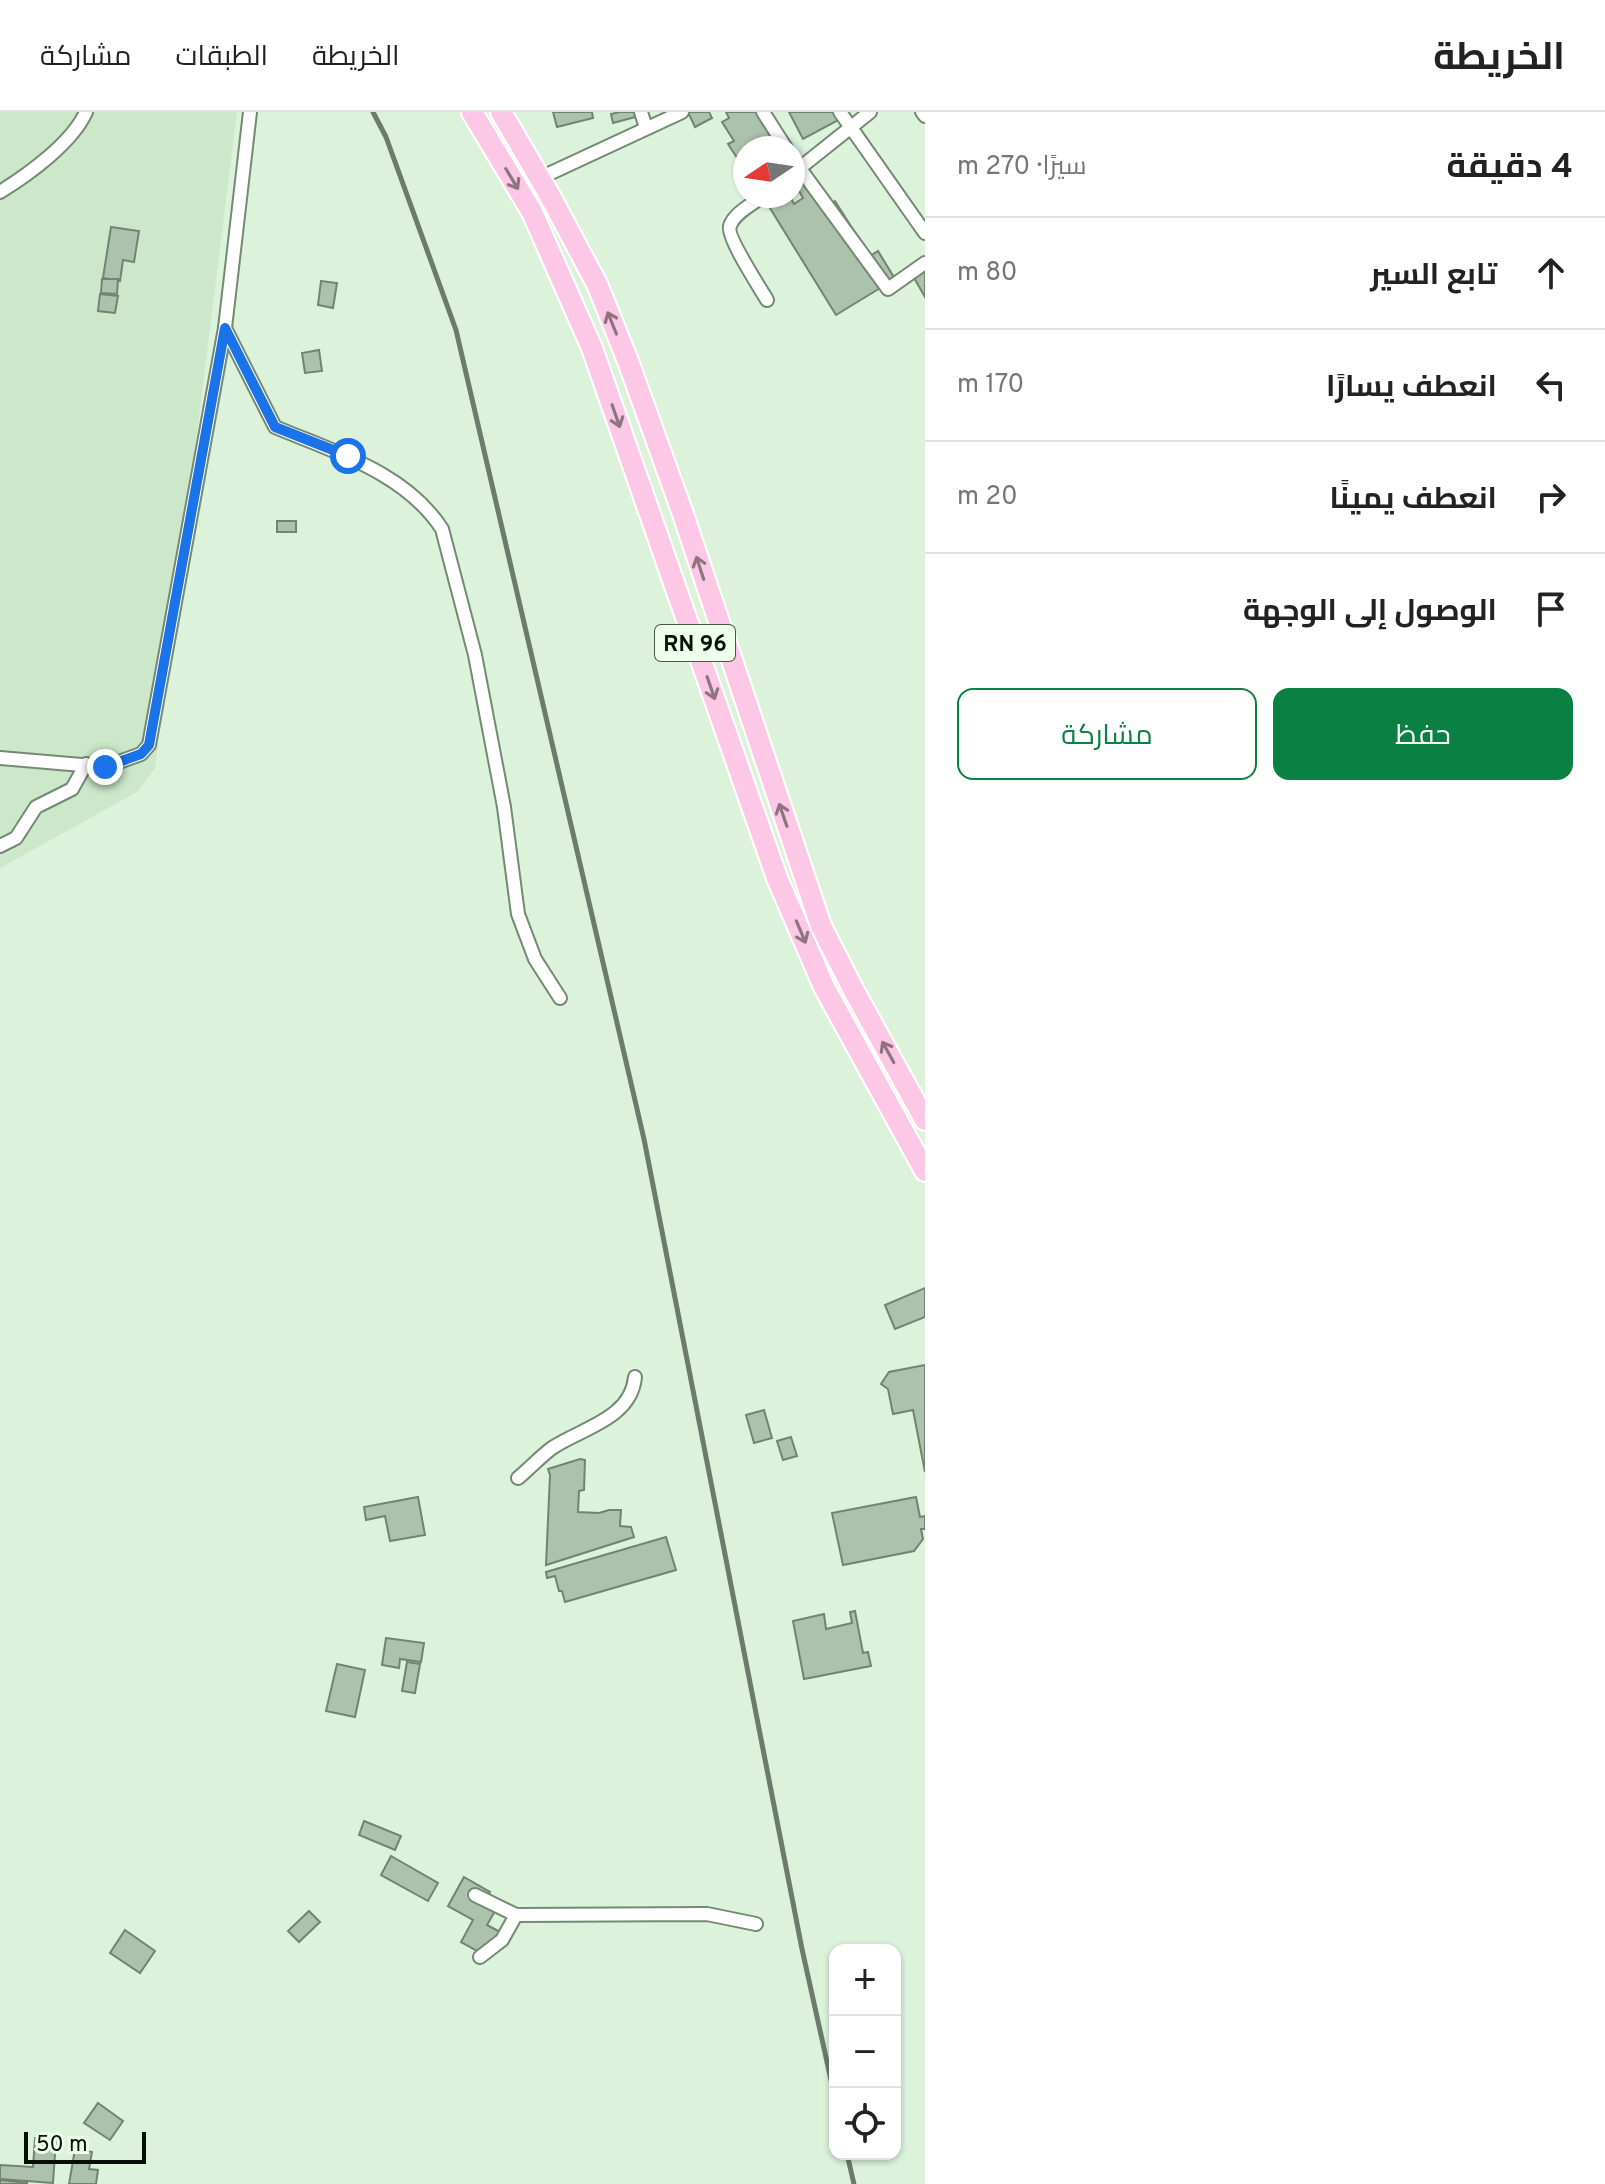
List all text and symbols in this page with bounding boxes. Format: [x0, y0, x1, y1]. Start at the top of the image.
text: الخريطة [1433, 35, 1565, 84]
text: مشاركة [40, 40, 131, 76]
text: الطبقات [175, 40, 268, 76]
text: الخريطة [312, 40, 399, 76]
north arrow [733, 136, 805, 208]
text: 4 دقيقة [1447, 147, 1573, 190]
text: سيرًا · 270 m [957, 151, 1086, 184]
one-way arrow [504, 167, 520, 190]
icon: ahead [1529, 251, 1573, 295]
text: 80 m [957, 257, 1017, 290]
text: تابع السير [1370, 258, 1497, 295]
one-way arrow [604, 311, 619, 336]
icon: left [1529, 363, 1573, 407]
text: 170 m [957, 369, 1024, 402]
text: انعطف يسارًا [1326, 370, 1497, 407]
one-way arrow [610, 404, 624, 428]
route start [330, 438, 366, 474]
icon: right [1529, 475, 1573, 519]
text: 20 m [957, 481, 1018, 514]
text: انعطف يمينًا [1330, 482, 1497, 519]
one-way arrow [692, 556, 707, 581]
icon: arrive [1529, 587, 1573, 631]
text: الوصول إلى الوجهة [1243, 594, 1497, 631]
road number: RN 96 [655, 625, 735, 661]
one-way arrow [705, 676, 719, 700]
button: مشاركة [957, 688, 1257, 780]
button: حفظ [1273, 688, 1573, 780]
route end [87, 749, 123, 785]
one-way arrow [774, 802, 789, 827]
one-way arrow [794, 919, 809, 944]
one-way arrow [879, 1040, 895, 1064]
map controls [829, 1944, 901, 2160]
button: + [829, 1944, 901, 2016]
button: − [829, 2016, 901, 2088]
button: locate [829, 2088, 901, 2160]
scale bar [24, 2128, 146, 2164]
text: 50 m [36, 2132, 88, 2159]

